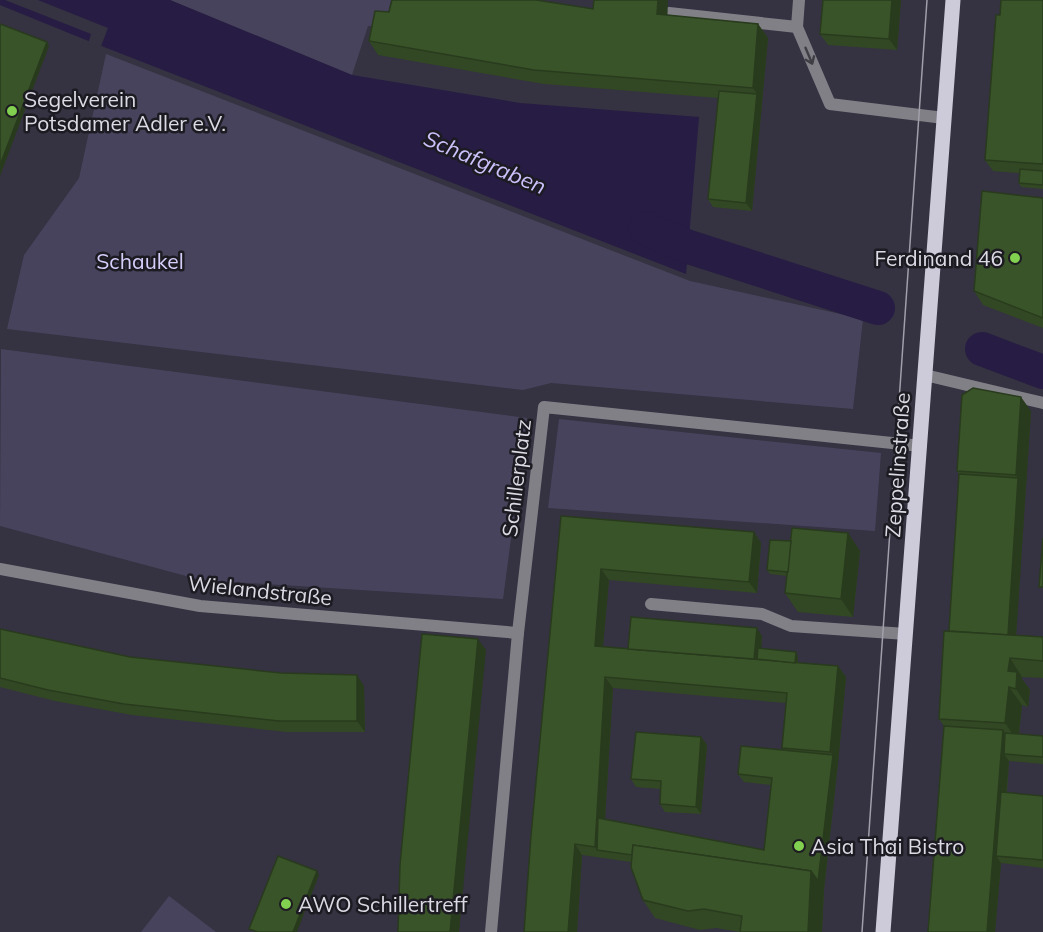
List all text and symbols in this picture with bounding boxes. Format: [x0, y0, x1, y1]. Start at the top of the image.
one-way arrow [804, 46, 815, 64]
place label: Segelverein Potsdamer Adler e.V. [24, 86, 226, 136]
marker: Segelverein Potsdamer Adler e.V. [5, 104, 19, 118]
water label: Schafgraben [420, 124, 550, 200]
place label: Ferdinand 46 [875, 245, 1003, 271]
park label: Schaukel [96, 248, 184, 274]
marker: Ferdinand 46 [1008, 251, 1022, 265]
street label: Zeppelinstraße [879, 392, 915, 538]
street label: Schillerplatz [496, 418, 536, 538]
street label: Wielandstraße [187, 570, 333, 610]
place label: Asia Thai Bistro [811, 833, 964, 859]
marker: Asia Thai Bistro [792, 839, 806, 853]
place label: AWO Schillertreff [298, 891, 468, 917]
marker: AWO Schillertreff [279, 897, 293, 911]

